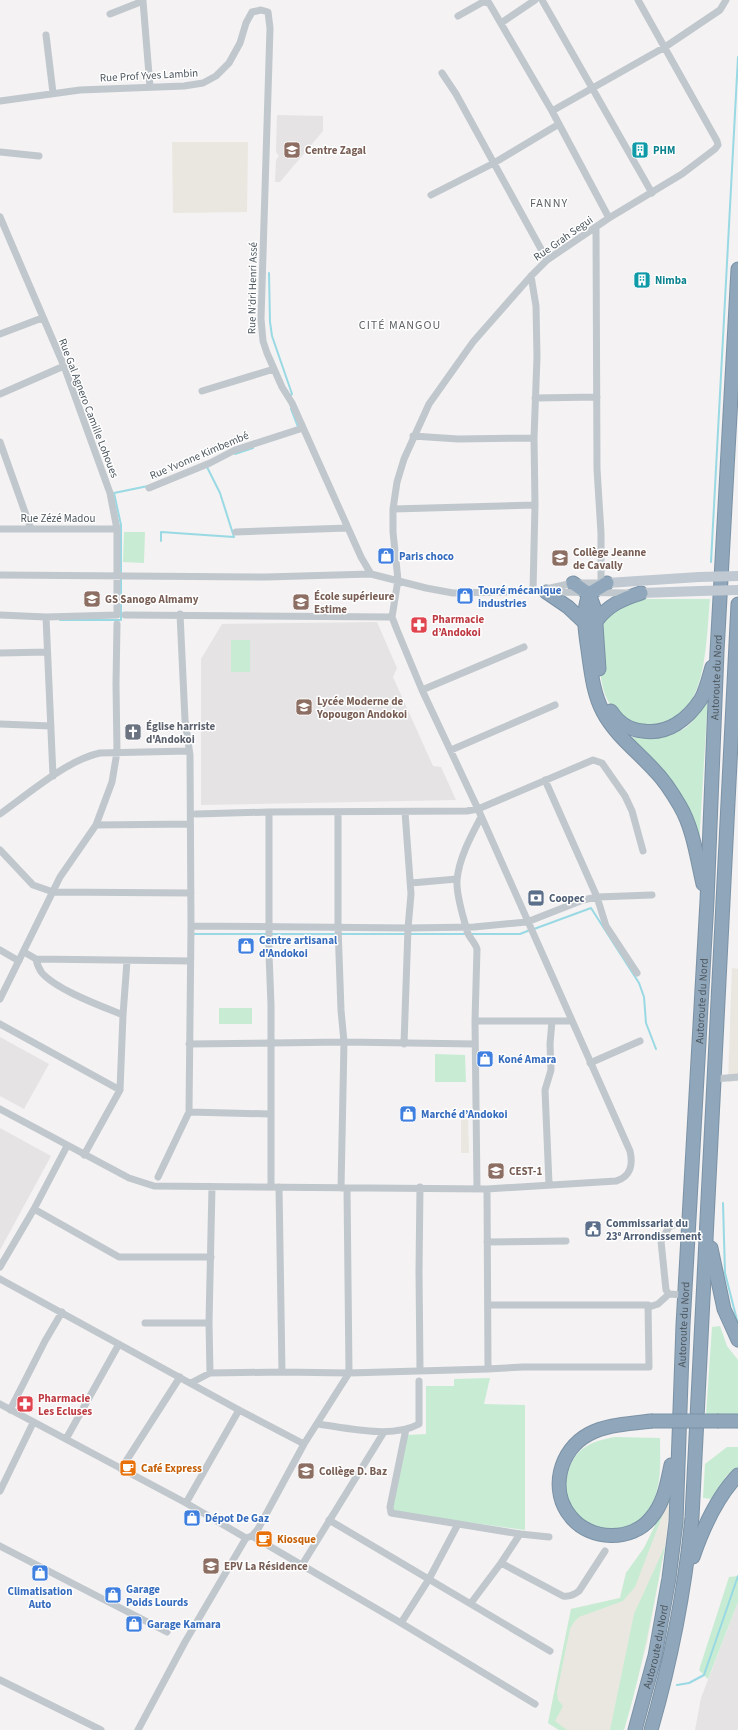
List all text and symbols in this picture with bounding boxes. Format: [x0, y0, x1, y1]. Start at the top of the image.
street label: Rue Prof Yves Lambin [99, 65, 199, 86]
school or university icon: Centre Zagal [282, 140, 302, 160]
building icon: PHM [630, 140, 650, 160]
place label: Centre Zagal [305, 143, 367, 158]
place label: PHM [653, 143, 675, 158]
district label: FANNY [530, 195, 568, 212]
street label: Rue Grah Segui [531, 212, 596, 264]
street label: Rue N’dri Henri Assé [244, 241, 261, 334]
building icon: Nimba [632, 270, 652, 290]
place label: Nimba [655, 273, 687, 288]
district label: CITÉ MANGOU [359, 317, 441, 334]
street label: Rue Gal Agnero Camille Lohoues [55, 336, 122, 480]
street label: Rue Yvonne Kimbembé [147, 428, 251, 483]
street label: Rue Zézé Madou [21, 511, 95, 526]
place label: Collège Jeanne de Cavally [573, 545, 647, 573]
shop icon: Paris choco [376, 546, 396, 566]
school or university icon: Collège Jeanne de Cavally [550, 548, 570, 568]
place label: Paris choco [399, 549, 454, 564]
place label: Touré mécanique industries [478, 583, 562, 611]
shop icon: Touré mécanique industries [455, 586, 475, 606]
school or university icon: GS Sanogo Almamy [82, 589, 102, 609]
place label: École supérieure Estime [314, 589, 395, 617]
place label: GS Sanogo Almamy [105, 592, 199, 607]
school or university icon: École supérieure Estime [291, 592, 311, 612]
place label: Pharmacie d’Andokoi [432, 612, 484, 640]
pharmacy icon: Pharmacie d’Andokoi [409, 615, 429, 635]
street label: Autoroute du Nord [707, 634, 726, 720]
place label: Lycée Moderne de Yopougon Andokoi [316, 694, 407, 722]
school or university icon: Lycée Moderne de Yopougon Andokoi [294, 697, 314, 717]
place label: Église harriste d'Andokoi [146, 719, 215, 747]
church icon: Église harriste d'Andokoi [123, 722, 143, 742]
bank icon: Coopec [526, 888, 546, 908]
place label: Coopec [549, 891, 585, 906]
place label: Centre artisanal d'Andokoi [259, 933, 338, 961]
shop icon: Centre artisanal d'Andokoi [236, 936, 256, 956]
street label: Autoroute du Nord [692, 958, 712, 1044]
shop icon: Koné Amara [475, 1049, 495, 1069]
place label: Koné Amara [498, 1052, 556, 1067]
shop icon: Marché d’Andokoi [398, 1104, 418, 1124]
place label: Marché d’Andokoi [421, 1107, 508, 1122]
school or university icon: CEST-1 [486, 1161, 506, 1181]
place label: CEST-1 [509, 1164, 542, 1179]
place label: Commissariat du 23ᵉ Arrondissement [606, 1216, 702, 1244]
public building icon: Commissariat du 23ᵉ Arrondissement [583, 1219, 603, 1239]
street label: Autoroute du Nord [675, 1281, 693, 1368]
place label: Pharmacie Les Ecluses [38, 1391, 92, 1419]
pharmacy icon: Pharmacie Les Ecluses [15, 1394, 35, 1414]
cafe icon: Café Express [118, 1458, 138, 1478]
place label: Café Express [141, 1461, 202, 1476]
school or university icon: Collège D. Baz [296, 1461, 316, 1481]
place label: Collège D. Baz [319, 1464, 387, 1479]
shop icon: Dépot De Gaz [182, 1508, 202, 1528]
place label: Dépot De Gaz [205, 1511, 269, 1526]
cafe icon: Kiosque [254, 1529, 274, 1549]
place label: Kiosque [277, 1532, 316, 1547]
school or university icon: EPV La Résidence [201, 1556, 221, 1576]
place label: EPV La Résidence [224, 1559, 308, 1574]
shop icon: Climatisation Auto [30, 1563, 50, 1583]
place label: Garage Poids Lourds [126, 1582, 188, 1610]
place label: Climatisation Auto [8, 1584, 72, 1612]
shop icon: Garage Poids Lourds [103, 1585, 123, 1605]
street label: Autoroute du Nord [640, 1603, 672, 1690]
shop icon: Garage Kamara [124, 1614, 144, 1634]
place label: Garage Kamara [147, 1617, 221, 1632]

